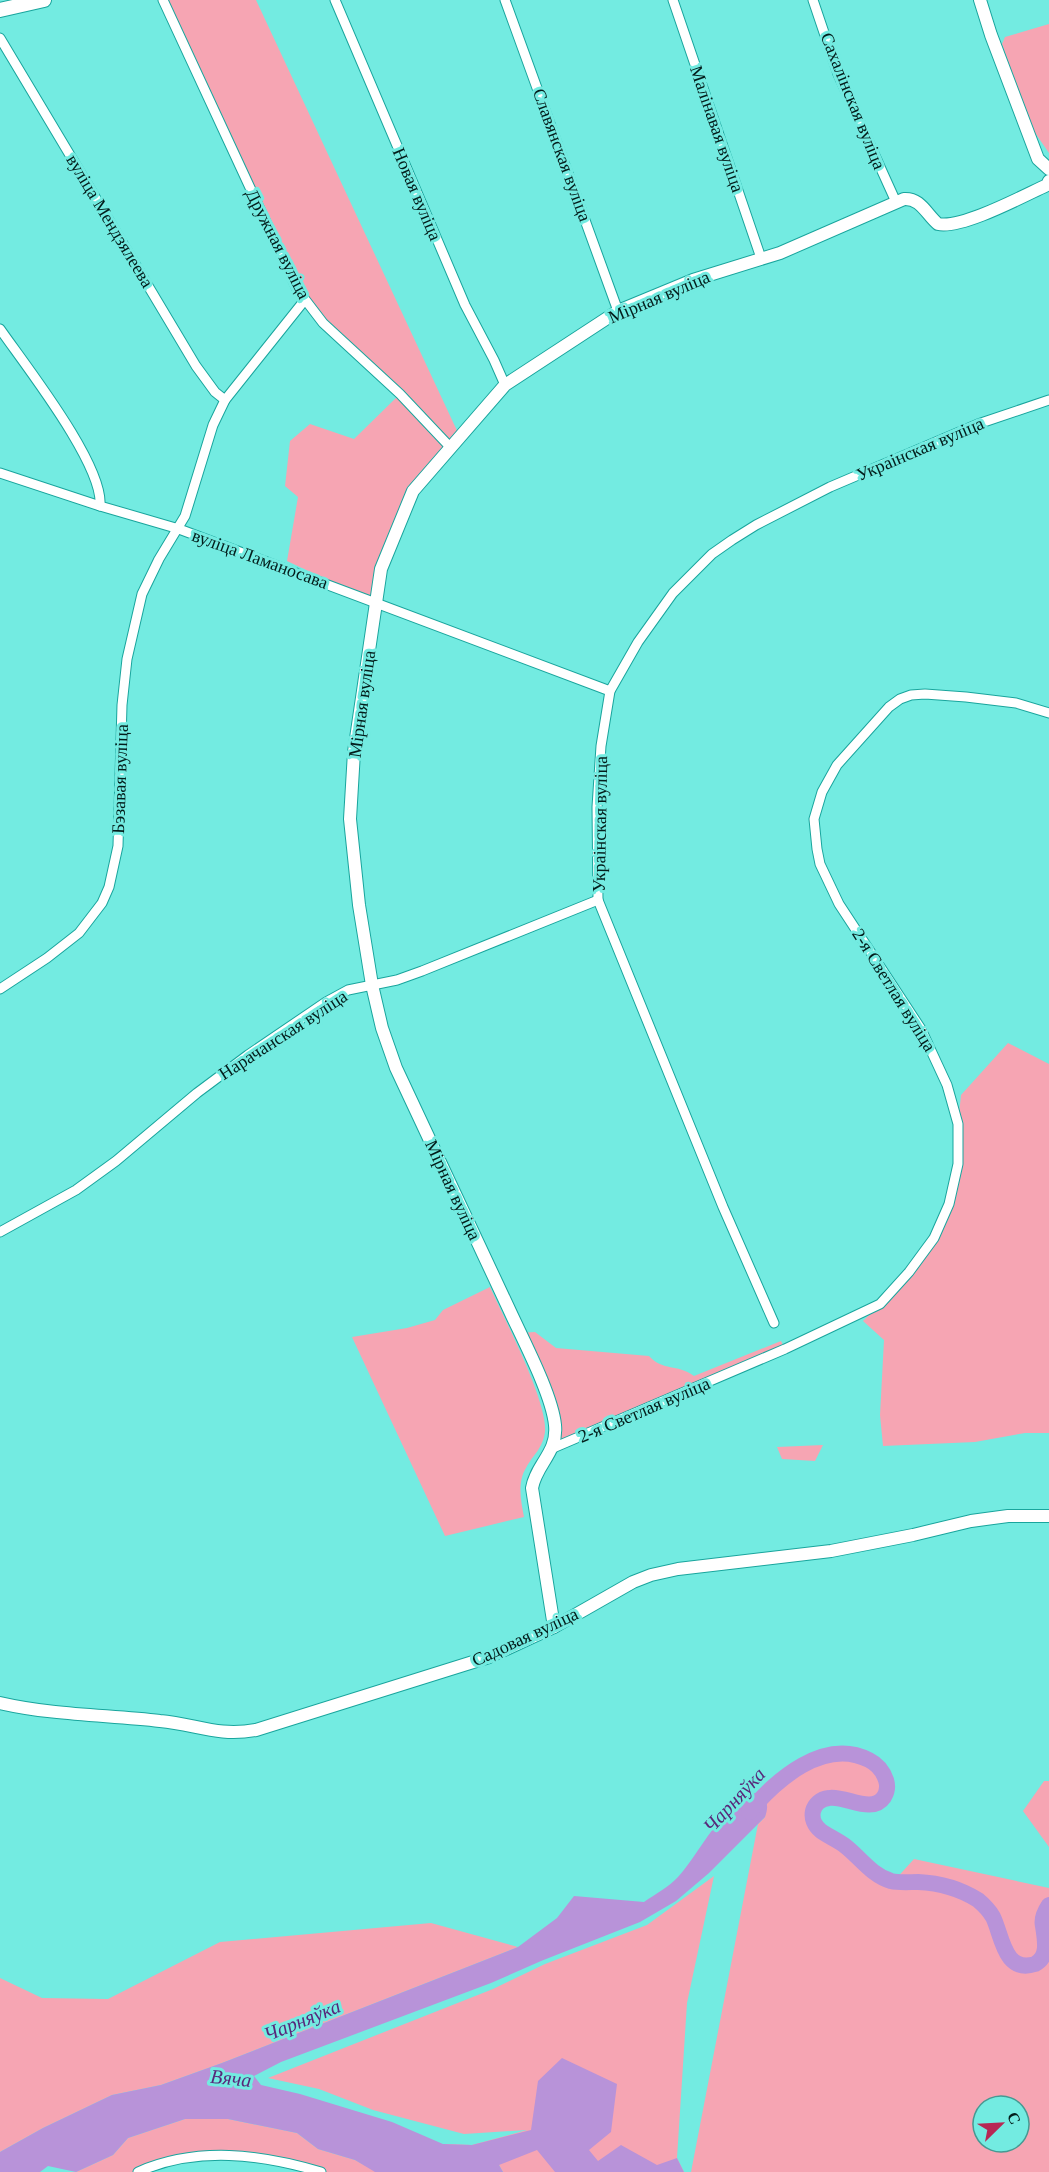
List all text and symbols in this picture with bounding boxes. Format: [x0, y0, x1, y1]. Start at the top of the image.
street label: Сахалінская вуліца [816, 30, 890, 172]
street label: Малінавая вуліца [686, 63, 748, 195]
street label: Славянская вуліца [529, 86, 595, 224]
street label: Новая вуліца [389, 145, 445, 243]
street label: вуліца Мендзялеева [62, 151, 158, 291]
street label: Дружная вуліца [242, 186, 314, 302]
street label: Мірная вуліца [605, 267, 713, 327]
street label: Украінская вуліца [853, 413, 987, 485]
street label: вуліца Ламаносава [189, 525, 331, 593]
street label: Мірная вуліца [345, 649, 379, 759]
street label: Бэзавая вуліца [108, 724, 132, 834]
street label: Украінская вуліца [589, 756, 611, 892]
street label: 2-я Светлая вуліца [848, 925, 940, 1055]
street label: Нарачанская вуліца [215, 986, 351, 1084]
street label: Мірная вуліца [421, 1137, 485, 1243]
street label: 2-я Светлая вуліца [575, 1373, 713, 1447]
street label: Садовая вуліца [469, 1604, 581, 1670]
water label: Чарняўка [698, 1763, 770, 1838]
water label: Чарняўка [260, 1995, 344, 2046]
water label: Вяча [209, 2065, 253, 2091]
north arrow [971, 2094, 1031, 2154]
text: С [1004, 2109, 1024, 2127]

